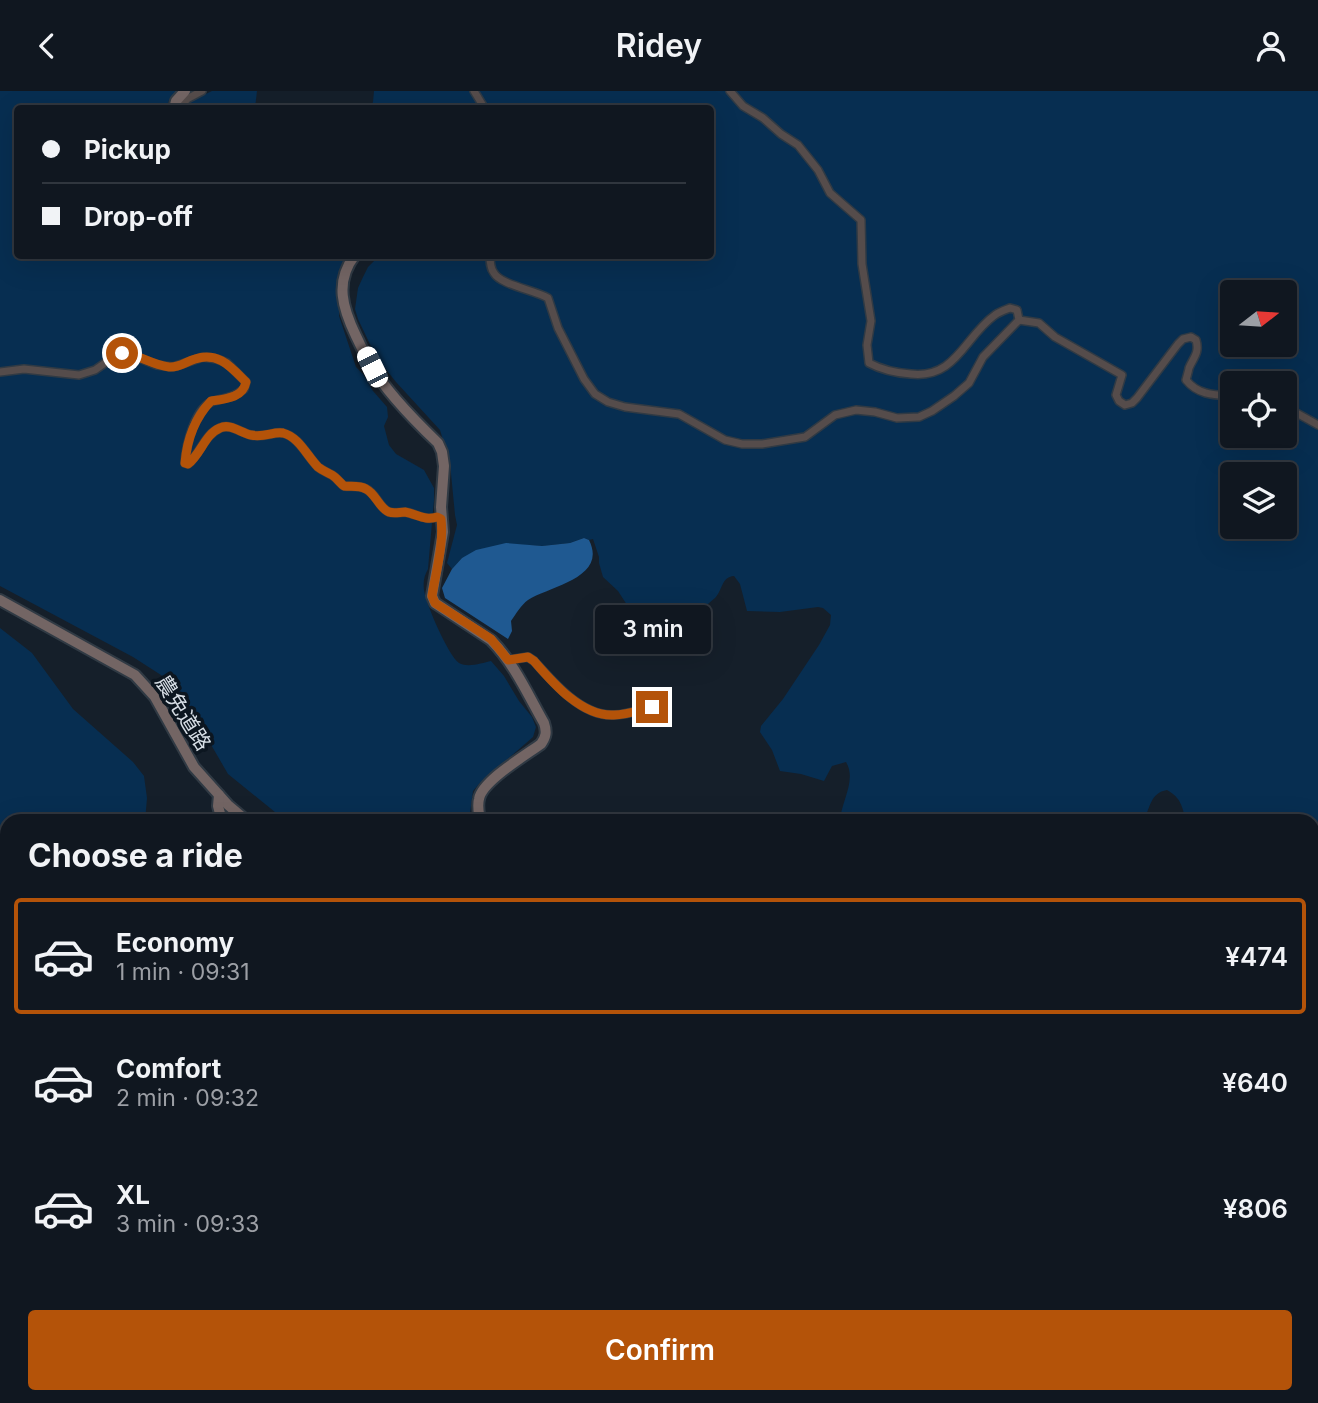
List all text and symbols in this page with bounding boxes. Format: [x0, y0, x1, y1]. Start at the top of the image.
text: Ridey [616, 26, 702, 65]
icon: back [28, 27, 66, 65]
icon: person [1252, 27, 1290, 65]
text: Pickup [84, 134, 171, 165]
text: Drop-off [84, 201, 193, 232]
north arrow [1220, 280, 1297, 357]
map controls [1220, 280, 1297, 539]
route start [106, 337, 138, 369]
car [354, 344, 391, 390]
button: locate [1220, 371, 1297, 448]
button: layers [1220, 462, 1297, 539]
callout: 3 min [594, 605, 710, 655]
text: 3 min [622, 615, 684, 643]
street label: 農免道路 [151, 670, 216, 755]
route end [636, 691, 668, 723]
text: Choose a ride [28, 836, 243, 875]
icon: car [32, 925, 95, 988]
text: Economy [116, 927, 234, 958]
text: ¥474 [1225, 941, 1288, 972]
text: 1 min · 09:31 [116, 958, 250, 986]
icon: car [32, 1051, 95, 1114]
text: Comfort [116, 1053, 221, 1084]
text: ¥640 [1222, 1067, 1288, 1098]
text: 2 min · 09:32 [116, 1084, 259, 1112]
icon: car [32, 1177, 95, 1240]
text: XL [116, 1179, 150, 1210]
text: ¥806 [1223, 1193, 1288, 1224]
text: 3 min · 09:33 [116, 1210, 259, 1238]
button: Confirm [28, 1310, 1292, 1390]

